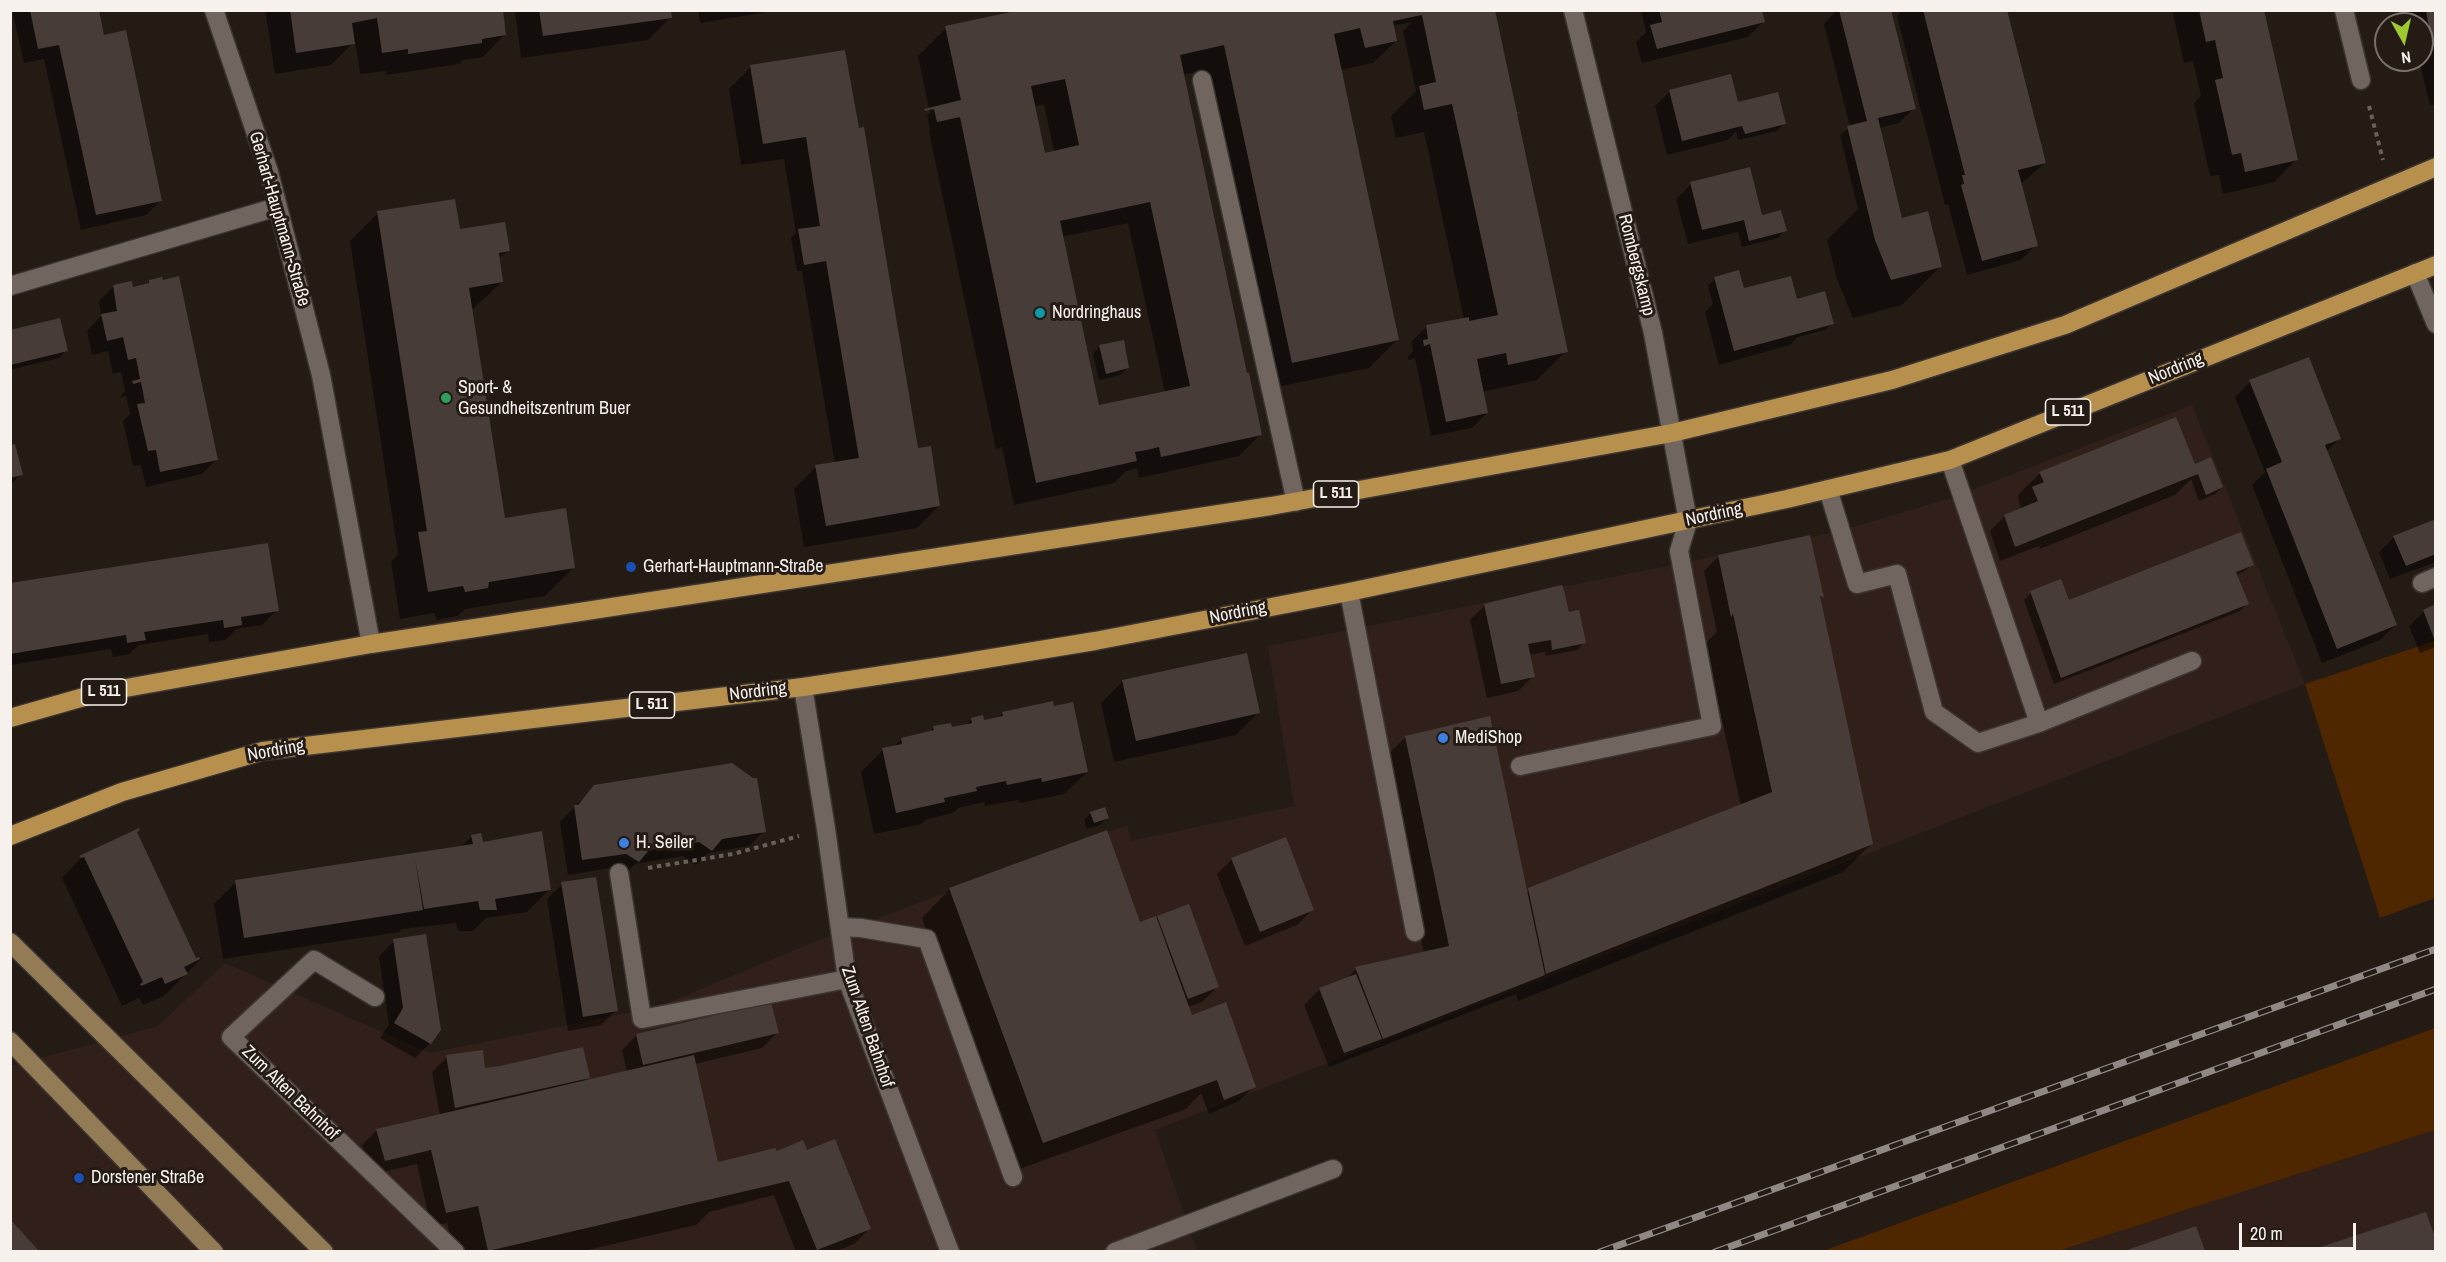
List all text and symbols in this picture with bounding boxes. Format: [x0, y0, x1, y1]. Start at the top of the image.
north arrow [2374, 12, 2434, 72]
text: N [2400, 46, 2412, 69]
street label: Gerhart-Hauptmann-Straße [244, 129, 314, 309]
street label: Rombergskamp [1613, 212, 1659, 318]
place label: Nordringhaus [1052, 302, 1141, 324]
marker: Nordringhaus [1033, 306, 1047, 320]
street label: Nordring [2145, 348, 2207, 390]
place label: Sport- & Gesundheitszentrum Buer [458, 377, 630, 420]
marker: Sport- & Gesundheitszentrum Buer [439, 391, 453, 405]
road number: L 511 [2046, 399, 2090, 425]
road number: L 511 [1314, 481, 1358, 507]
street label: Nordring [1684, 498, 1744, 532]
place label: Gerhart-Hauptmann-Straße [643, 556, 823, 578]
marker: Gerhart-Hauptmann-Straße [624, 560, 638, 574]
street label: Nordring [1208, 597, 1268, 629]
street label: Nordring [728, 678, 788, 706]
road number: L 511 [82, 679, 126, 705]
road number: L 511 [630, 692, 674, 718]
place label: MediShop [1455, 727, 1522, 749]
marker: MediShop [1436, 731, 1450, 745]
street label: Nordring [246, 735, 306, 767]
place label: H. Seiler [636, 832, 693, 854]
marker: H. Seiler [617, 836, 631, 850]
street label: Zum Alten Bahnhof [836, 964, 898, 1090]
street label: Zum Alten Bahnhof [237, 1041, 343, 1145]
place label: Dorstener Straße [91, 1167, 204, 1189]
marker: Dorstener Straße [72, 1171, 86, 1185]
scale bar [2242, 1211, 2359, 1249]
text: 20 m [2250, 1221, 2283, 1246]

